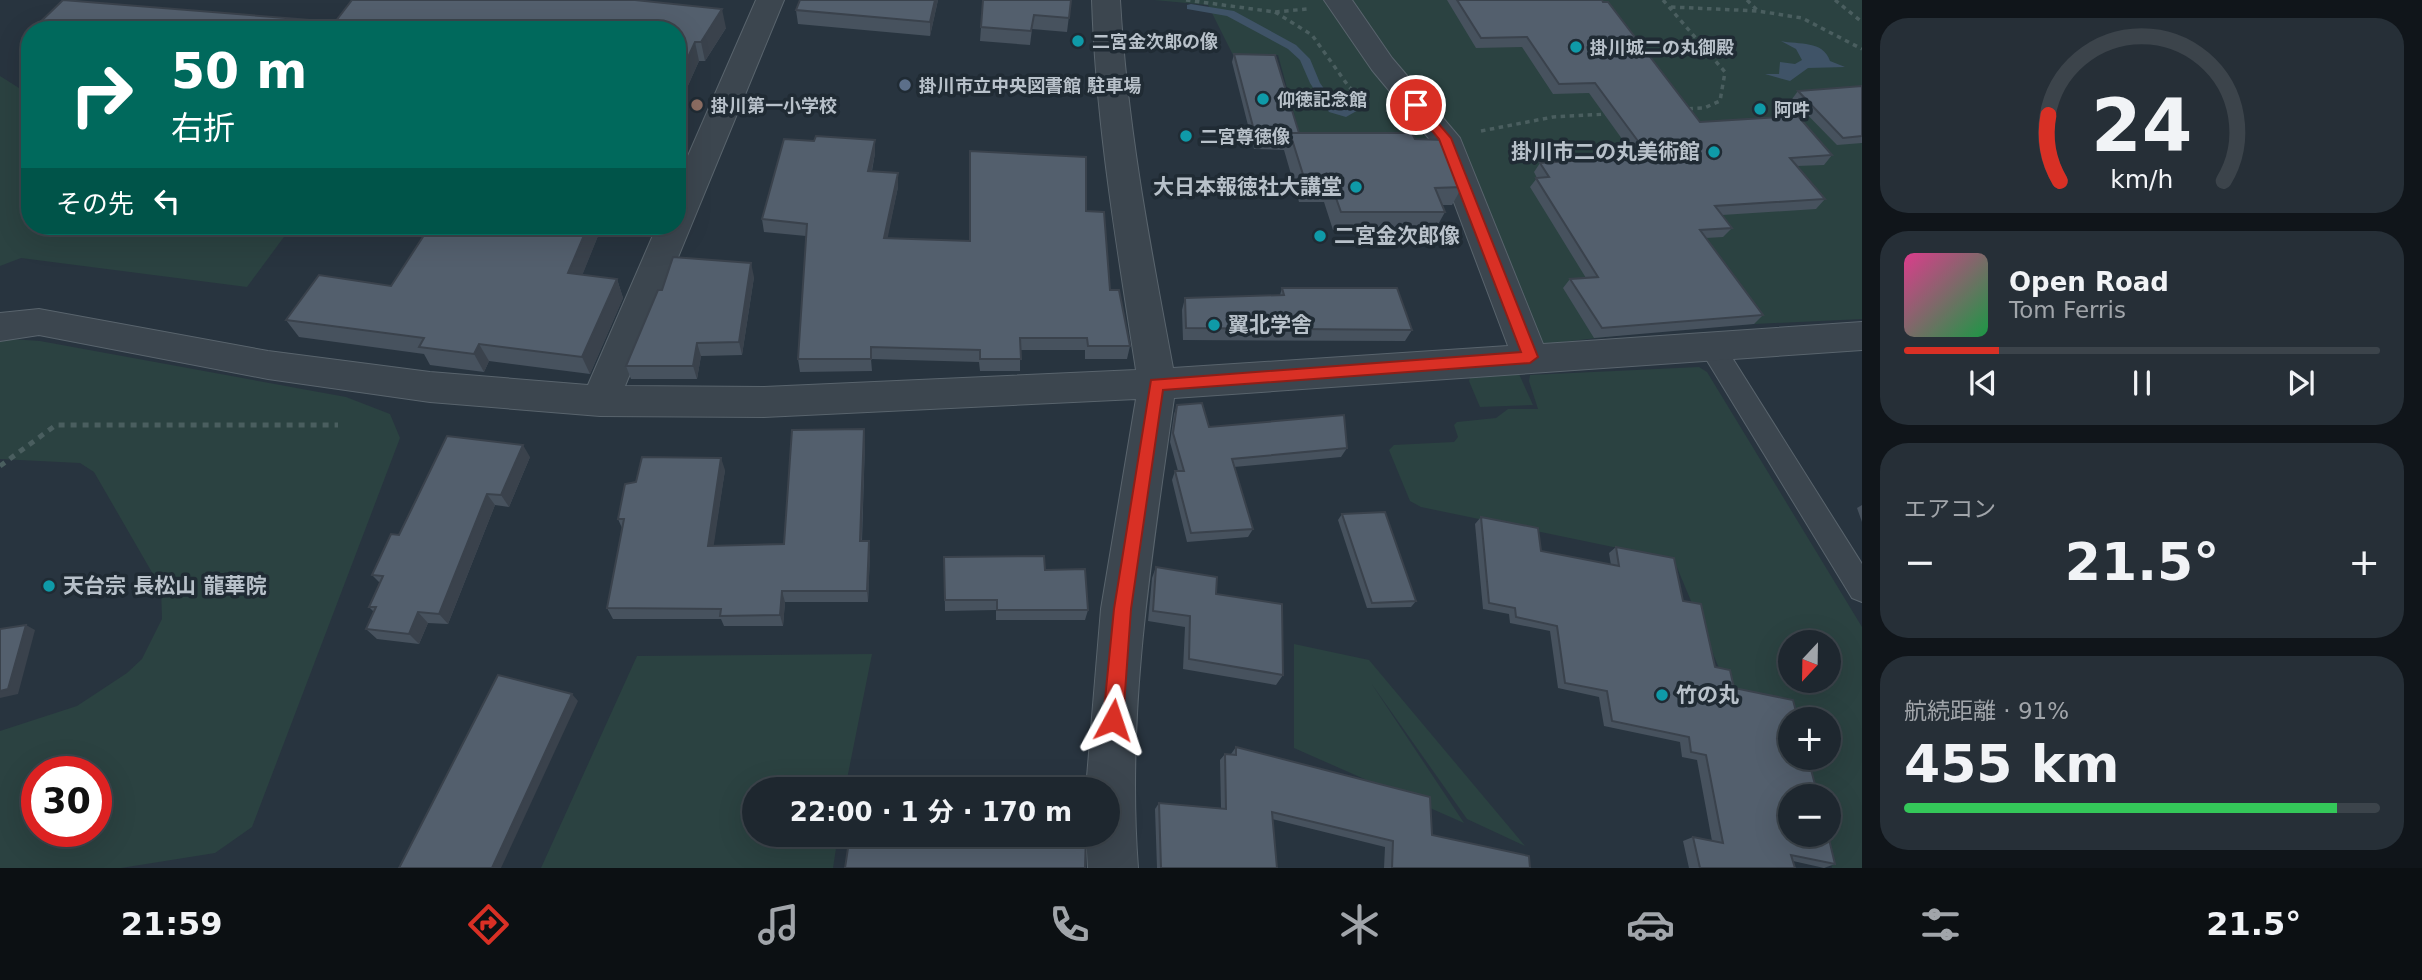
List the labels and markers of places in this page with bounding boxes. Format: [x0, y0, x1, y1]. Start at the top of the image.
place label: 二宮金次郎の像 [1092, 31, 1218, 52]
marker: 二宮金次郎の像 [1070, 33, 1086, 49]
place label: 掛川城二の丸御殿 [1590, 37, 1734, 58]
marker: 掛川城二の丸御殿 [1568, 39, 1584, 55]
place label: 掛川市立中央図書館 駐車場 [919, 75, 1141, 96]
pin [1386, 75, 1446, 135]
marker: 掛川市立中央図書館 駐車場 [897, 77, 913, 93]
place label: 仰徳記念館 [1277, 89, 1367, 110]
marker: 仰徳記念館 [1255, 91, 1271, 107]
place label: 掛川第一小学校 [711, 95, 837, 116]
marker: 掛川第一小学校 [689, 97, 705, 113]
place label: 阿吽 [1774, 99, 1810, 120]
marker: 阿吽 [1752, 101, 1768, 117]
place label: 二宮尊徳像 [1200, 126, 1290, 147]
marker: 二宮尊徳像 [1178, 128, 1194, 144]
place label: 掛川市二の丸美術館 [1511, 140, 1700, 164]
marker: 掛川市二の丸美術館 [1706, 144, 1722, 160]
place label: 大日本報徳社大講堂 [1153, 175, 1342, 199]
marker: 大日本報徳社大講堂 [1348, 179, 1364, 195]
place label: 二宮金次郎像 [1334, 224, 1460, 248]
marker: 二宮金次郎像 [1312, 228, 1328, 244]
place label: 翼北学舎 [1228, 313, 1312, 337]
marker: 翼北学舎 [1206, 317, 1222, 333]
place label: 天台宗 長松山 龍華院 [63, 574, 267, 598]
marker: 天台宗 長松山 龍華院 [41, 578, 57, 594]
place label: 竹の丸 [1676, 683, 1739, 707]
marker: 竹の丸 [1654, 687, 1670, 703]

